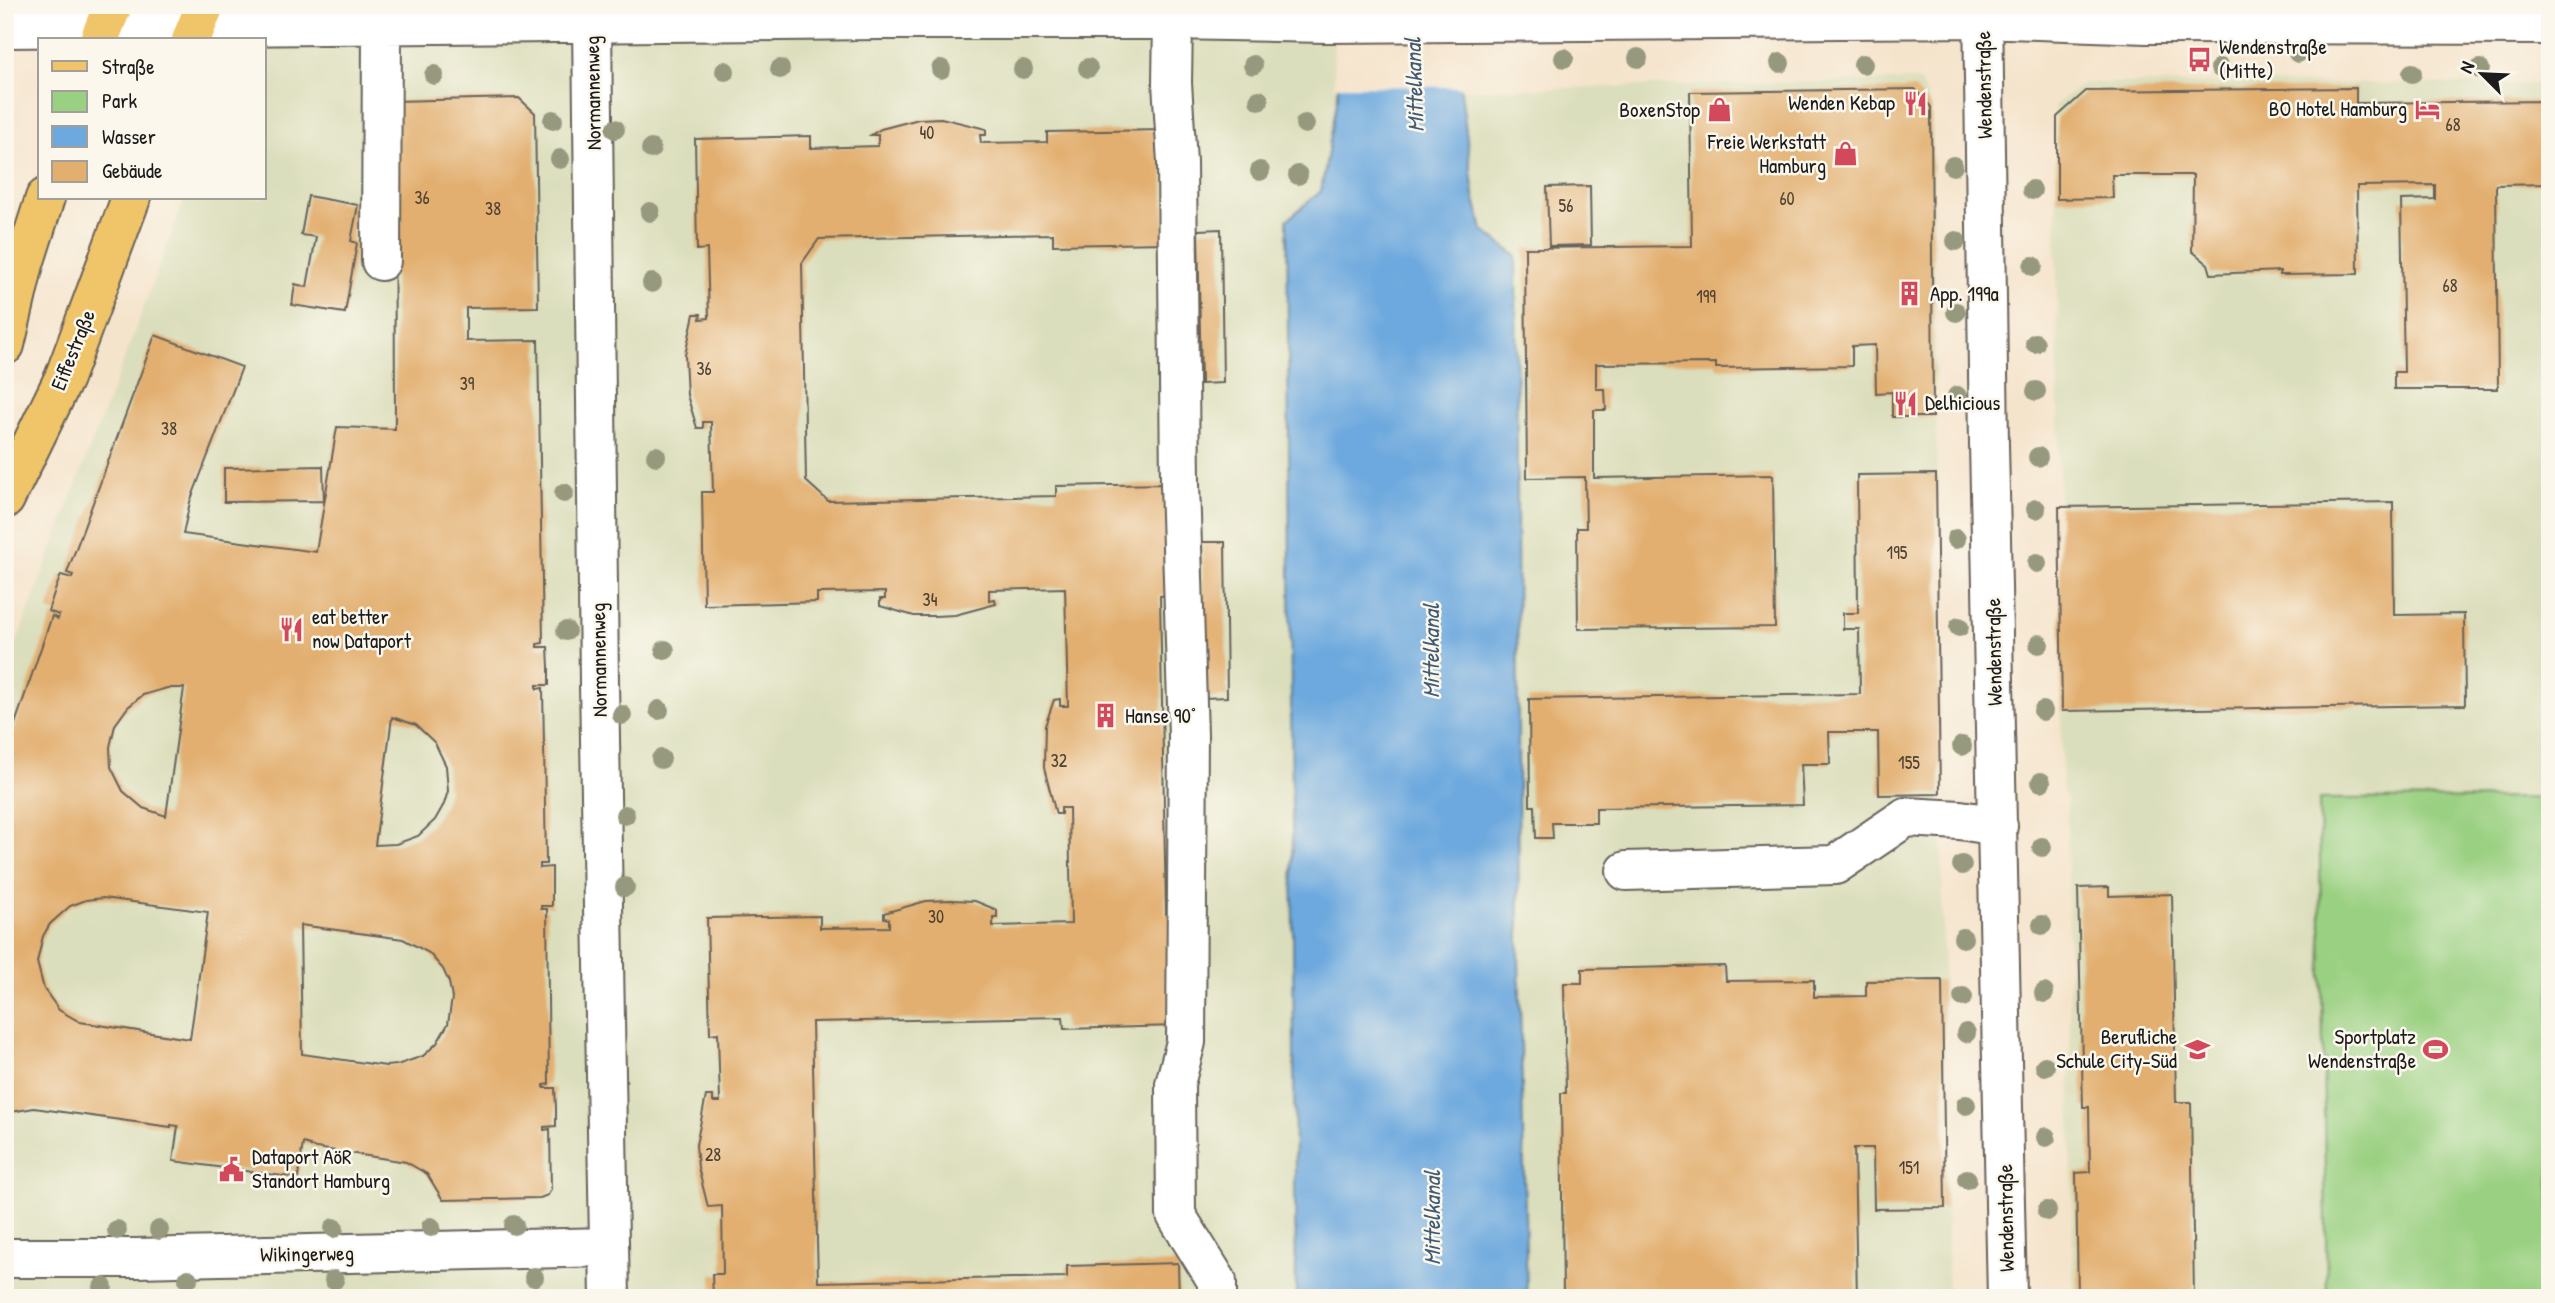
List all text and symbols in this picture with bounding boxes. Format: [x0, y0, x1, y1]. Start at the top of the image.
street label: Wendenstraße [1968, 31, 1999, 139]
place label: Wendenstraße (Mitte) [2219, 32, 2327, 85]
street label: Normannenweg [577, 36, 608, 151]
water label: Mittelkanal [1396, 37, 1431, 133]
legend [38, 38, 266, 200]
north arrow [2446, 38, 2516, 108]
bus stop icon: Wendenstraße (Mitte) [2185, 45, 2213, 73]
text: Straße [102, 52, 155, 81]
text: N [2453, 57, 2480, 77]
text: Park [102, 86, 137, 115]
place label: Wenden Kebap [1788, 88, 1895, 117]
restaurant icon: Wenden Kebap [1901, 89, 1929, 117]
place label: BO Hotel Hamburg [2269, 94, 2407, 123]
place label: BoxenStop [1619, 95, 1700, 124]
hotel icon: BO Hotel Hamburg [2413, 95, 2441, 123]
shop icon: BoxenStop [1706, 96, 1734, 124]
house number: 68 [2446, 112, 2461, 137]
house number: 40 [920, 120, 934, 145]
text: Wasser [102, 122, 156, 151]
place label: Freie Werkstatt Hamburg [1707, 127, 1827, 180]
shop icon: Freie Werkstatt Hamburg [1832, 140, 1860, 168]
text: Gebäude [102, 156, 162, 185]
house number: 36 [414, 185, 430, 210]
house number: 60 [1779, 186, 1795, 211]
house number: 56 [1559, 193, 1573, 218]
house number: 38 [485, 196, 501, 221]
house number: 68 [2443, 273, 2458, 298]
place label: App. 199a [1930, 279, 1999, 308]
building icon: App. 199a [1896, 280, 1924, 308]
house number: 199 [1696, 284, 1716, 309]
street label: Eiffestraße [43, 305, 102, 394]
house number: 36 [696, 356, 712, 381]
house number: 39 [460, 371, 475, 396]
place label: Delhicious [1925, 388, 2000, 417]
restaurant icon: Delhicious [1891, 389, 1919, 417]
house number: 38 [161, 416, 177, 441]
house number: 195 [1887, 540, 1908, 565]
house number: 34 [923, 587, 938, 612]
street label: Wendenstraße [1978, 598, 2009, 706]
place label: eat better now Dataport [312, 602, 412, 655]
street label: Normannenweg [583, 603, 614, 718]
water label: Mittelkanal [1415, 603, 1446, 698]
restaurant icon: eat better now Dataport [278, 615, 306, 643]
place label: Hanse 90° [1125, 701, 1196, 730]
building icon: Hanse 90° [1091, 702, 1119, 730]
house number: 32 [1051, 748, 1068, 773]
house number: 155 [1898, 750, 1920, 775]
house number: 30 [928, 904, 944, 929]
place label: Berufliche Schule City-Süd [2056, 1022, 2177, 1075]
place label: Sportplatz Wendenstraße [2308, 1022, 2416, 1075]
school or university icon: Berufliche Schule City-Süd [2183, 1035, 2211, 1063]
sports icon: Sportplatz Wendenstraße [2422, 1035, 2450, 1063]
place label: Dataport AöR Standort Hamburg [252, 1142, 390, 1195]
house number: 28 [705, 1142, 721, 1167]
public building icon: Dataport AöR Standort Hamburg [218, 1155, 246, 1183]
house number: 151 [1899, 1155, 1919, 1180]
street label: Wendenstraße [1990, 1164, 2021, 1272]
water label: Mittelkanal [1416, 1170, 1447, 1265]
street label: Wikingerweg [260, 1238, 354, 1269]

